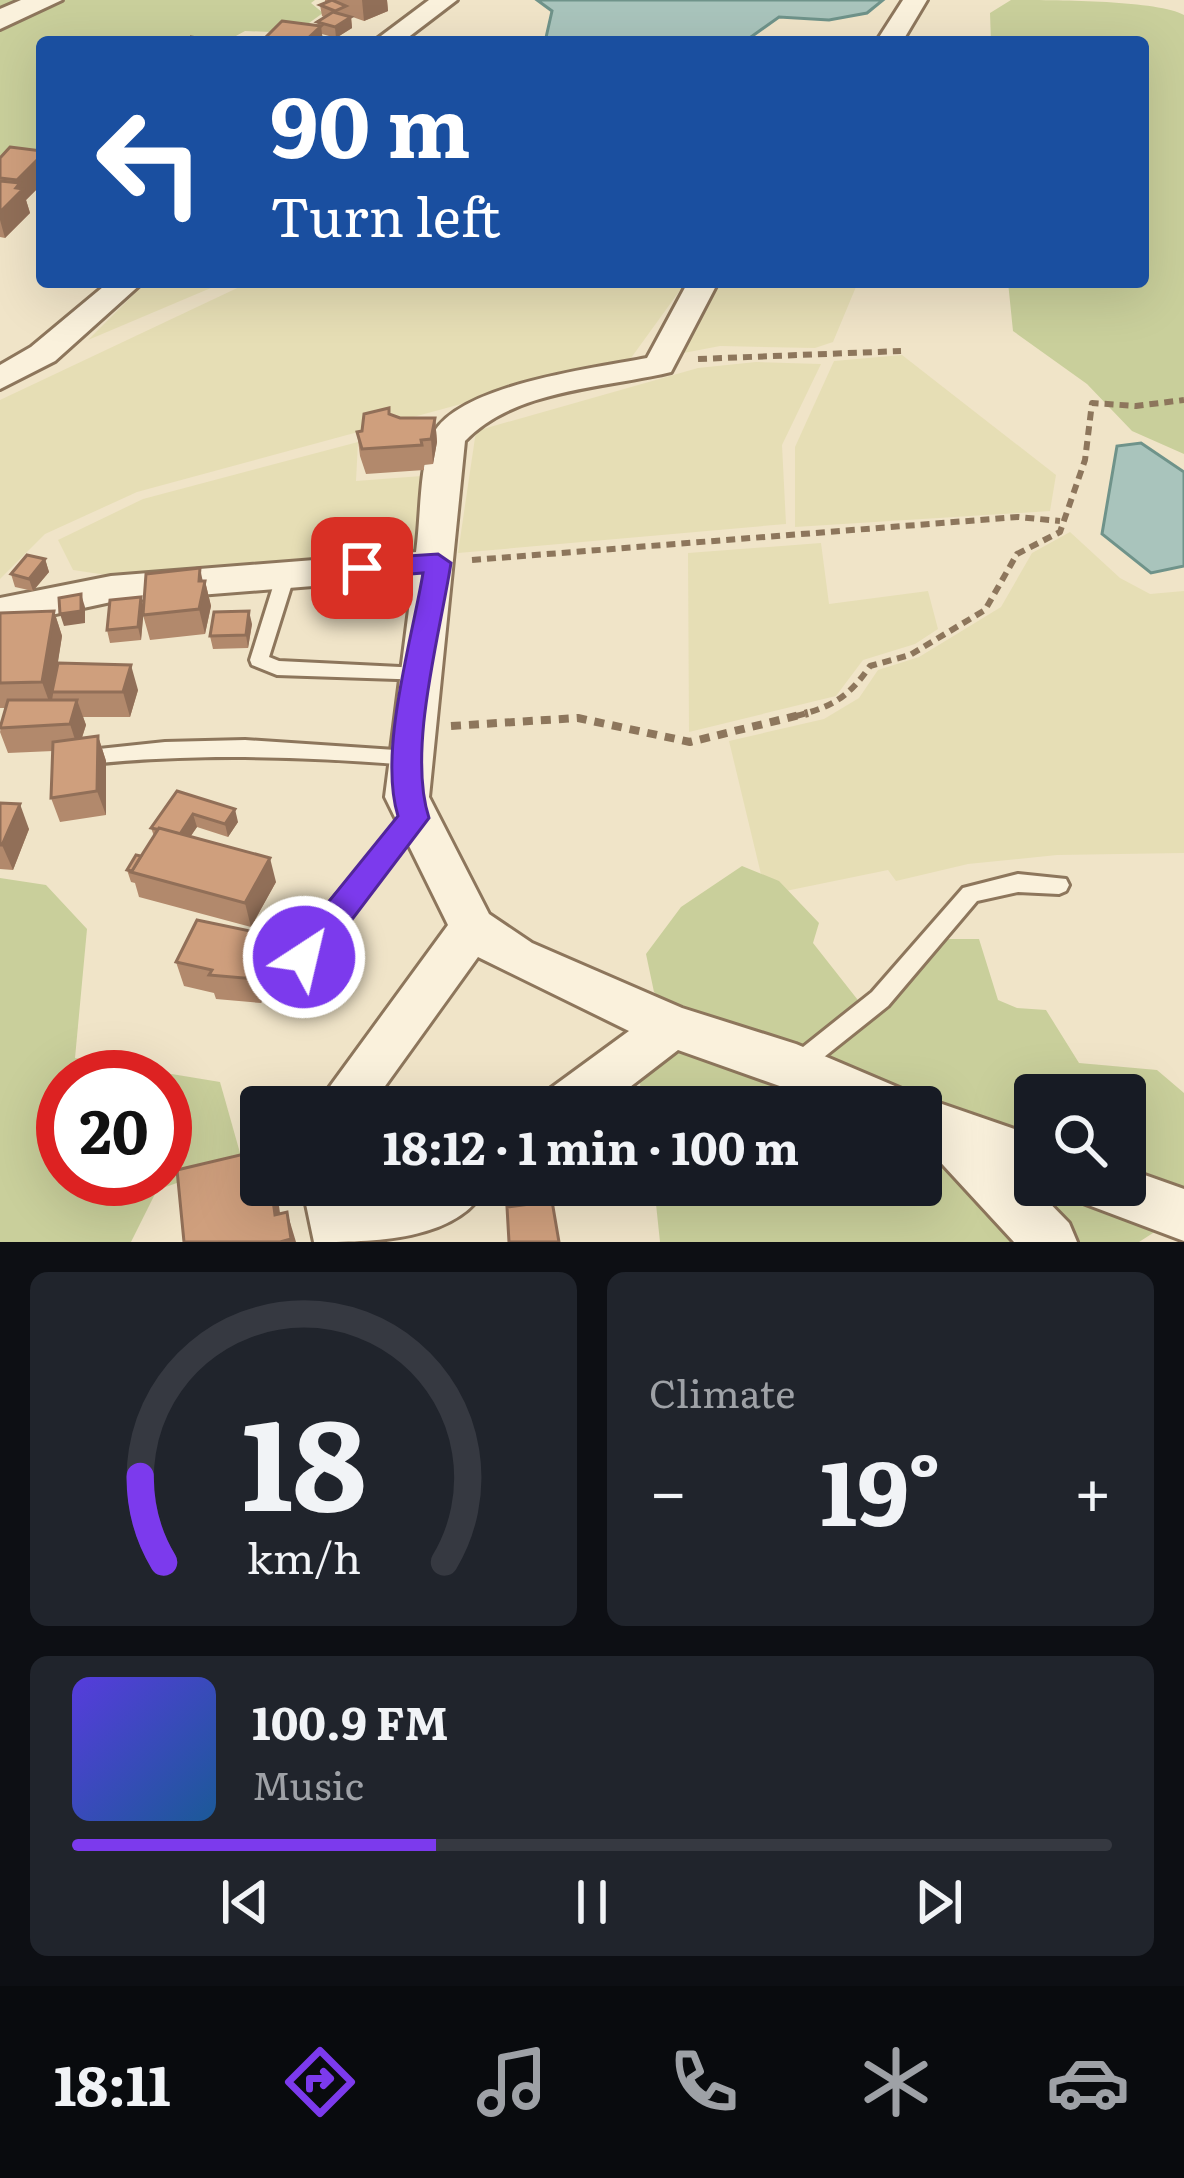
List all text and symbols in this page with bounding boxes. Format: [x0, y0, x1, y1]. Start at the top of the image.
text: 90 m [270, 59, 471, 184]
icon: left [72, 84, 228, 240]
text: Turn left [270, 173, 501, 254]
pin [311, 517, 413, 619]
icon: arrive [329, 535, 395, 601]
position arrow [241, 894, 367, 1020]
speed limit sign: 20 [36, 1050, 192, 1206]
map controls [1014, 1074, 1146, 1206]
button: search [1014, 1074, 1146, 1206]
text: 18:12 · 1 min · 100 m [383, 1112, 799, 1179]
text: Climate [649, 1362, 795, 1420]
text: 18 [241, 1364, 366, 1549]
text: 19° [820, 1420, 941, 1554]
text: − [649, 1438, 687, 1536]
text: + [1074, 1438, 1112, 1536]
text: km/h [246, 1524, 361, 1587]
text: 100.9 FM [252, 1687, 449, 1754]
text: Music [252, 1754, 364, 1812]
icon: previous [212, 1869, 278, 1935]
icon: pause [559, 1869, 625, 1935]
icon: next [906, 1869, 972, 1935]
icon: directions [278, 2040, 362, 2124]
icon: music [470, 2040, 554, 2124]
icon: phone [662, 2040, 746, 2124]
icon: climate [854, 2040, 938, 2124]
icon: car [1046, 2040, 1130, 2124]
text: 18:11 [54, 2042, 171, 2123]

